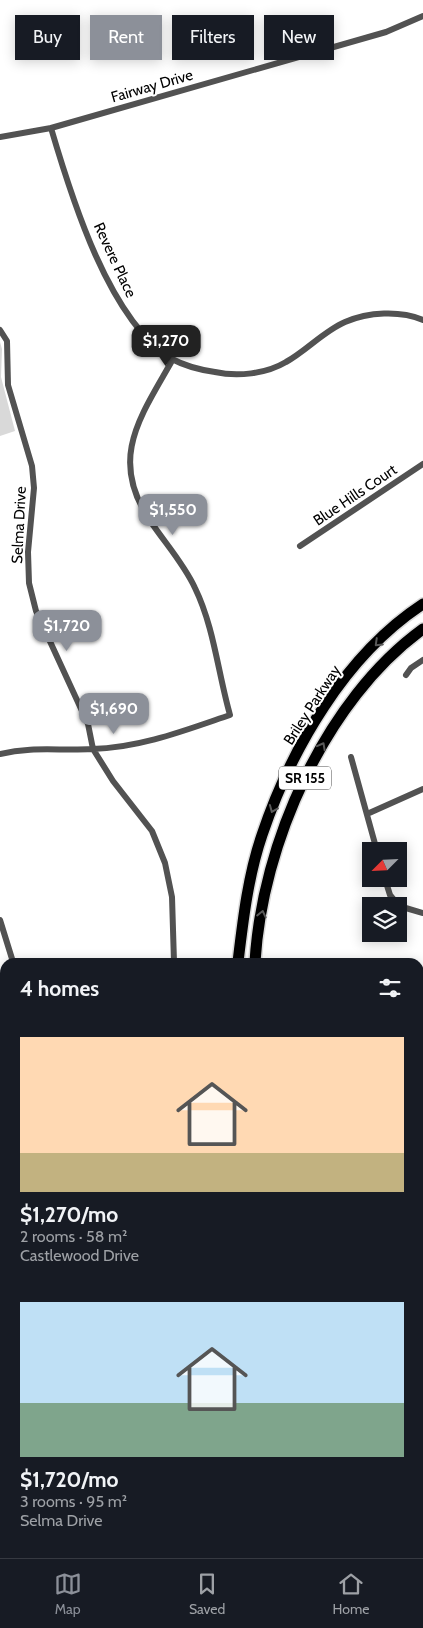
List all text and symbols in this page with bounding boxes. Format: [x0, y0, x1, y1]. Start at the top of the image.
chip: Buy [15, 15, 80, 60]
chip: Rent [90, 15, 162, 60]
chip: Filters [172, 15, 254, 60]
chip: New [264, 15, 334, 60]
street label: Fairway Drive [109, 66, 195, 106]
street label: Revere Place [90, 220, 140, 301]
pin: $1,270 [125, 324, 207, 367]
text: $1,270 [143, 331, 189, 350]
street label: Blue Hills Court [310, 461, 400, 529]
street label: Selma Drive [8, 486, 30, 564]
pin: $1,550 [132, 494, 214, 536]
text: $1,550 [149, 500, 197, 519]
pin: $1,720 [26, 610, 108, 652]
text: $1,720 [44, 616, 90, 635]
one-way arrow [375, 637, 384, 646]
street label: Briley Parkway [280, 662, 345, 748]
pin: $1,690 [73, 692, 155, 735]
text: $1,690 [90, 699, 138, 718]
one-way arrow [316, 742, 326, 751]
road number: SR 155 [279, 766, 331, 790]
one-way arrow [268, 804, 279, 813]
north arrow [362, 842, 408, 888]
map controls [362, 842, 407, 942]
button: layers [362, 897, 407, 942]
one-way arrow [256, 910, 267, 919]
icon: filters [376, 974, 404, 1002]
text: 4 homes [20, 976, 99, 1001]
icon: home [167, 1069, 257, 1159]
text: $1,270/mo [20, 1202, 118, 1227]
text: 2 rooms · 58 m² [20, 1227, 127, 1246]
text: Castlewood Drive [20, 1246, 139, 1265]
icon: home [167, 1334, 257, 1424]
text: $1,720/mo [20, 1467, 118, 1492]
text: 3 rooms · 95 m² [20, 1492, 127, 1511]
text: Selma Drive [20, 1511, 103, 1530]
tab: Map [54, 1570, 82, 1618]
tab: Saved [189, 1570, 225, 1618]
tab: Home [333, 1570, 369, 1618]

